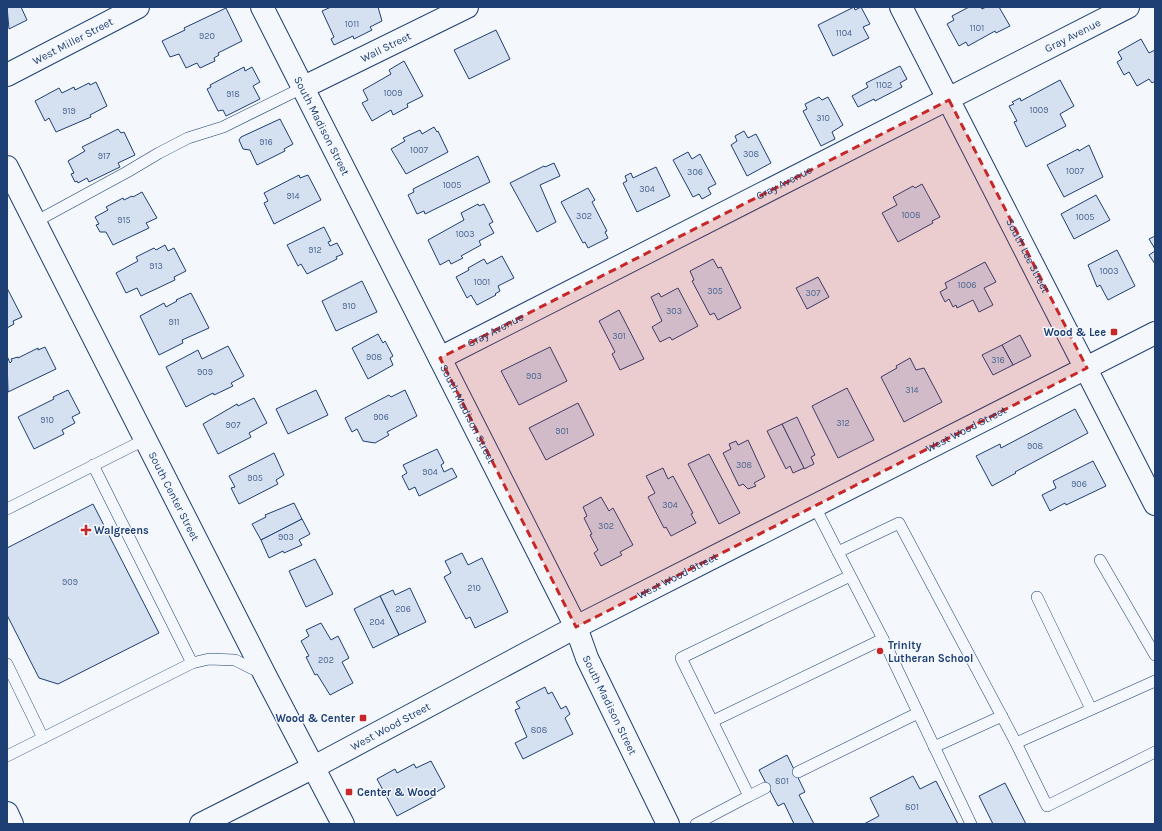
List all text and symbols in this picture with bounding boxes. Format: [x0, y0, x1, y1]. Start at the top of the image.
street label: West Miller Street [30, 15, 115, 68]
street label: Gray Avenue [1042, 16, 1103, 55]
house number: 1011 [345, 19, 359, 29]
house number: 1101 [970, 23, 984, 33]
house number: 1104 [836, 28, 852, 38]
street label: Wall Street [359, 29, 413, 65]
house number: 920 [199, 31, 215, 41]
street label: South Madison Street [291, 74, 352, 178]
house number: 1102 [876, 80, 892, 90]
house number: 1009 [384, 88, 402, 98]
house number: 918 [226, 89, 240, 99]
house number: 1009 [1030, 105, 1048, 115]
house number: 919 [62, 106, 76, 116]
house number: 310 [816, 113, 830, 123]
house number: 916 [259, 137, 273, 147]
house number: 1007 [410, 145, 429, 155]
house number: 308 [743, 149, 760, 159]
house number: 917 [98, 151, 111, 161]
street label: Gray Avenue [754, 163, 815, 203]
house number: 1007 [1066, 166, 1085, 176]
house number: 306 [687, 167, 703, 177]
house number: 1005 [443, 180, 461, 190]
house number: 304 [639, 184, 655, 194]
house number: 914 [286, 191, 300, 201]
house number: 1008 [901, 210, 921, 220]
house number: 302 [576, 211, 592, 221]
house number: 1005 [1076, 212, 1094, 222]
house number: 915 [117, 215, 131, 225]
street label: South Lee Street [1003, 216, 1052, 295]
house number: 1003 [456, 229, 474, 239]
house number: 912 [308, 245, 322, 255]
house number: 913 [149, 261, 163, 271]
house number: 1003 [1100, 266, 1118, 276]
house number: 1001 [474, 277, 490, 287]
house number: 1006 [958, 280, 976, 290]
house number: 305 [707, 286, 723, 296]
house number: 307 [806, 288, 821, 298]
house number: 910 [342, 301, 356, 311]
house number: 303 [666, 306, 682, 316]
street label: Gray Avenue [465, 310, 526, 350]
house number: 911 [168, 317, 180, 327]
place label: Wood & Lee [1044, 326, 1106, 339]
marker: Wood & Lee [1109, 327, 1119, 337]
house number: 301 [612, 331, 626, 341]
house number: 908 [366, 352, 383, 362]
house number: 316 [991, 355, 1005, 365]
street label: South Madison Street [437, 362, 498, 466]
house number: 909 [197, 367, 213, 377]
house number: 903 [526, 371, 542, 381]
house number: 314 [905, 385, 919, 395]
street label: West Wood Street [924, 404, 1009, 455]
house number: 906 [373, 412, 389, 422]
house number: 910 [40, 415, 54, 425]
house number: 312 [836, 418, 850, 428]
house number: 907 [226, 420, 241, 430]
house number: 901 [555, 426, 569, 436]
house number: 908 [1027, 441, 1044, 451]
street label: South Center Street [146, 449, 202, 543]
house number: 308 [736, 460, 753, 470]
house number: 904 [422, 467, 438, 477]
house number: 905 [247, 473, 263, 483]
house number: 906 [1071, 479, 1087, 489]
house number: 304 [662, 500, 678, 510]
house number: 302 [598, 521, 614, 531]
place label: Walgreens [94, 524, 149, 537]
marker: Walgreens [81, 525, 91, 535]
house number: 903 [278, 532, 294, 542]
street label: West Wood Street [635, 550, 720, 602]
house number: 909 [62, 577, 78, 587]
house number: 210 [467, 583, 481, 593]
house number: 206 [395, 604, 411, 614]
house number: 204 [369, 617, 385, 627]
place label: Trinity Lutheran School [888, 639, 973, 665]
marker: Trinity Lutheran School [875, 646, 885, 656]
street label: South Madison Street [580, 653, 639, 757]
house number: 202 [318, 655, 334, 665]
street label: West Wood Street [348, 700, 433, 753]
place label: Wood & Center [276, 712, 356, 725]
marker: Wood & Center [358, 713, 368, 723]
house number: 808 [531, 725, 548, 735]
house number: 801 [775, 776, 789, 786]
place label: Center & Wood [357, 786, 437, 799]
marker: Center & Wood [344, 787, 354, 797]
house number: 801 [905, 802, 919, 812]

